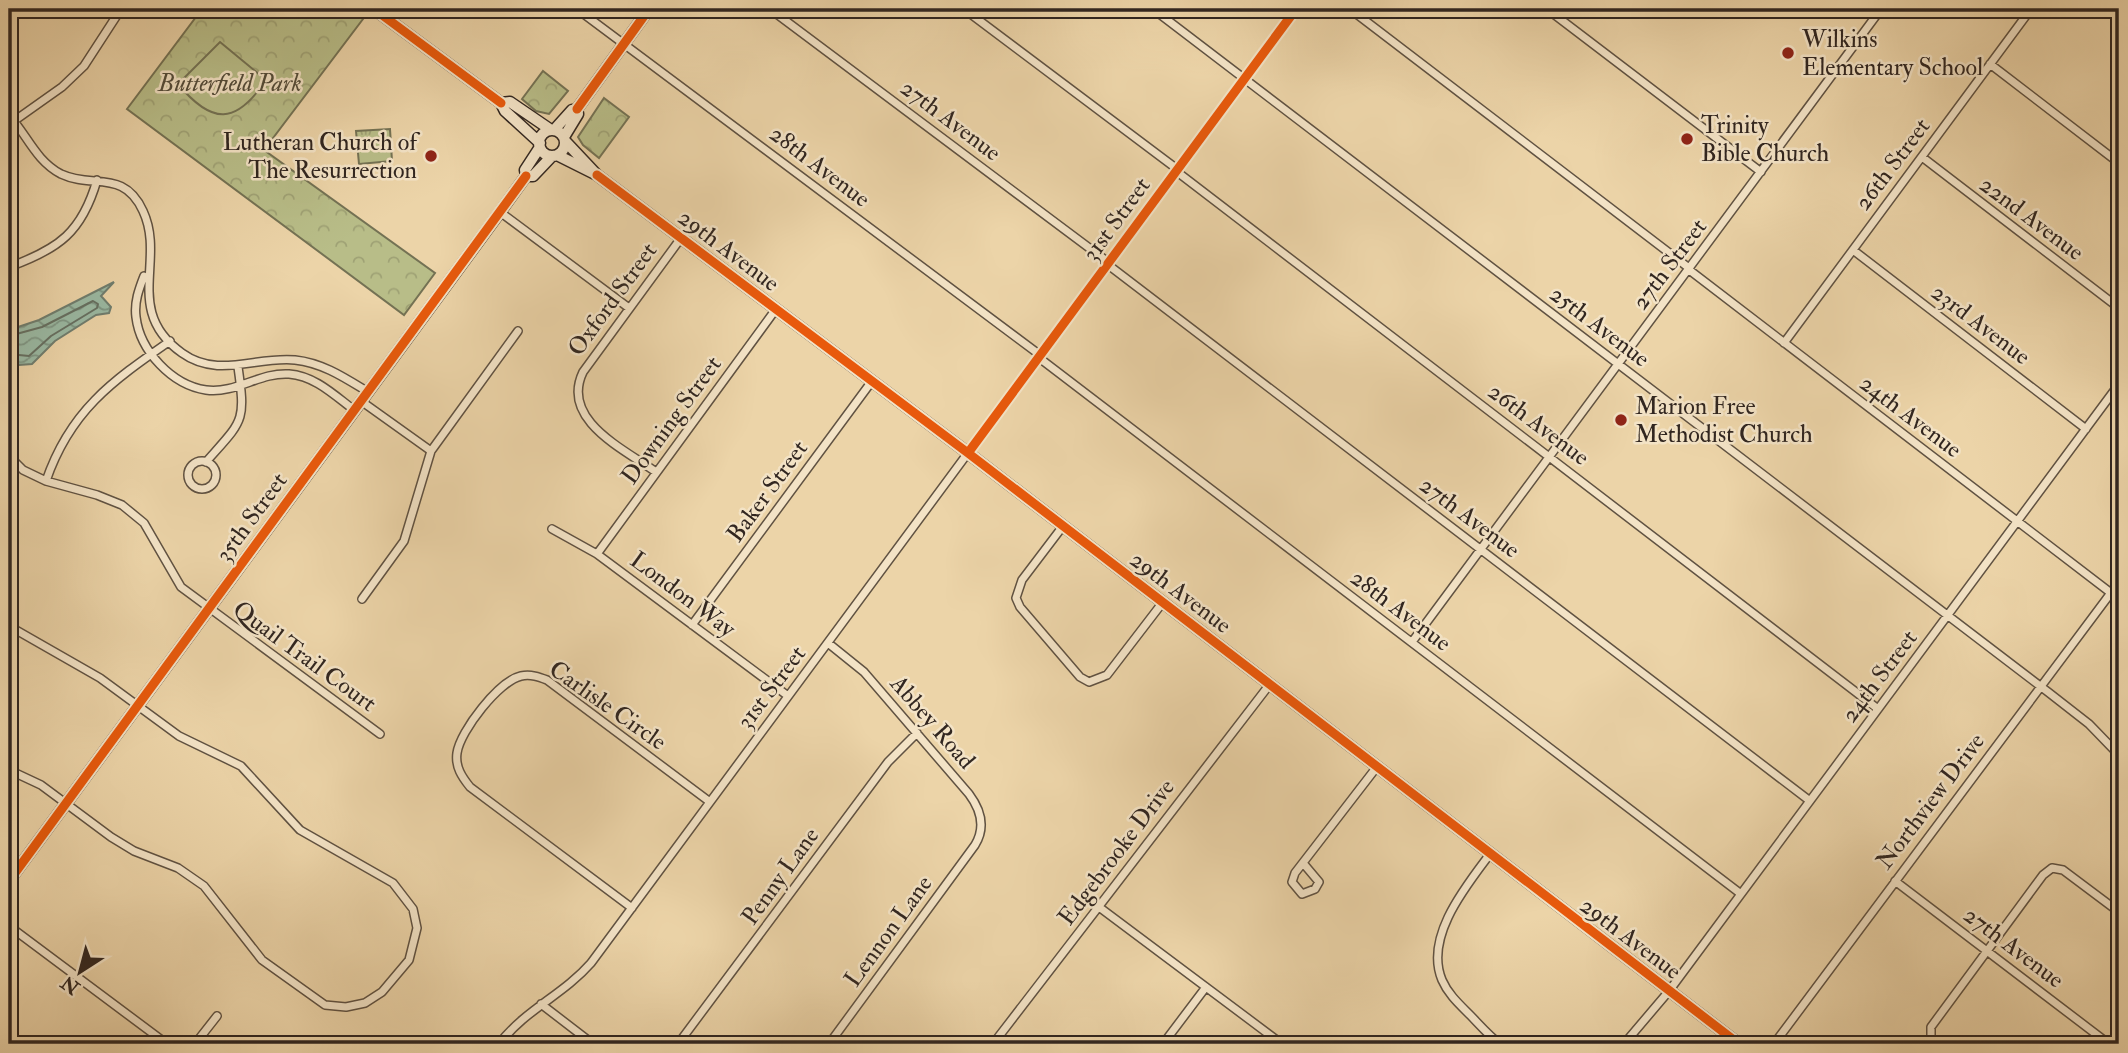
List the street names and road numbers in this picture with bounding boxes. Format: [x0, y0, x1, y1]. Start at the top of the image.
street label: 27th Avenue [894, 73, 1007, 168]
street label: 26th Street [1848, 112, 1937, 217]
street label: 28th Avenue [763, 118, 876, 214]
street label: 22nd Avenue [1973, 169, 2090, 268]
street label: 31st Street [1075, 171, 1157, 268]
street label: 29th Avenue [672, 202, 786, 299]
street label: 27th Street [1625, 212, 1714, 316]
street label: Oxford Street [561, 236, 664, 362]
street label: 23rd Avenue [1925, 277, 2037, 372]
street label: 25th Avenue [1543, 279, 1656, 374]
street label: Downing Street [614, 350, 729, 491]
street label: 24th Avenue [1853, 368, 1968, 465]
street label: 26th Avenue [1482, 376, 1596, 473]
street label: Baker Street [720, 434, 815, 548]
street label: 35th Street [209, 466, 294, 568]
street label: 27th Avenue [1413, 470, 1526, 565]
street label: 29th Avenue [1124, 544, 1238, 641]
street label: London Way [624, 545, 742, 645]
street label: 28th Avenue [1344, 562, 1457, 658]
street label: Quail Trail Court [227, 594, 383, 719]
street label: 24th Street [1834, 624, 1925, 729]
street label: 31st Street [730, 639, 813, 735]
street label: Carlisle Circle [543, 654, 672, 757]
street label: Abbey Road [883, 668, 982, 776]
street label: Northview Drive [1869, 727, 1992, 876]
street label: Edgebrooke Drive [1051, 773, 1182, 932]
street label: Penny Lane [735, 821, 826, 931]
street label: Lennon Lane [837, 869, 939, 993]
street label: 29th Avenue [1574, 890, 1688, 987]
street label: 27th Avenue [1957, 900, 2070, 995]

